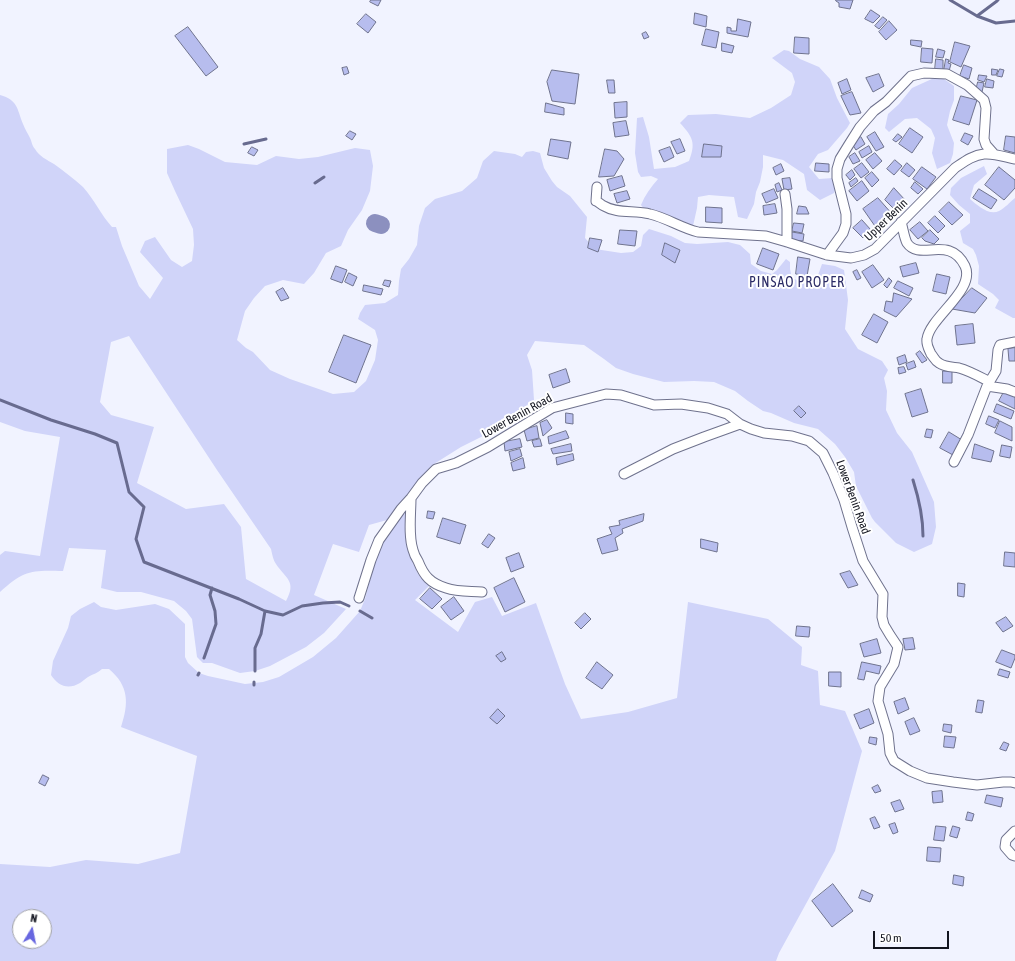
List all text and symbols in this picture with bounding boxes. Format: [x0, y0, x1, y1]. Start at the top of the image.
street label: Upper Benin [861, 196, 911, 244]
district label: PINSAO PROPER [749, 275, 845, 291]
street label: Lower Benin Road [479, 391, 555, 441]
street label: Lower Benin Road [833, 458, 873, 536]
north arrow [12, 909, 52, 949]
text: N [30, 912, 38, 925]
scale bar [875, 923, 951, 949]
text: 50 m [880, 931, 902, 945]

